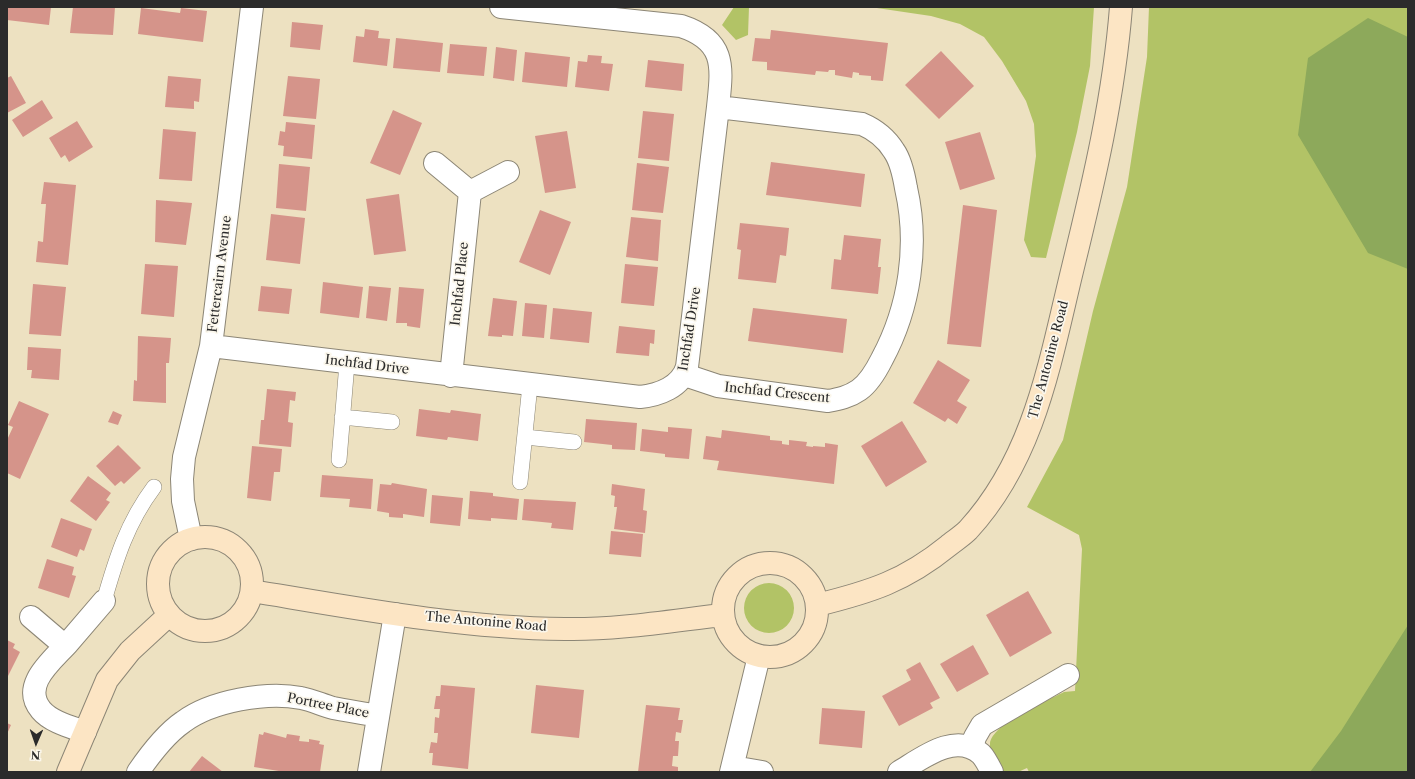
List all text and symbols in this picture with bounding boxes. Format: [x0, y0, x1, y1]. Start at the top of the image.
street label: Fettercairn Avenue [205, 215, 235, 333]
street label: Inchfad Place [448, 241, 472, 327]
street label: Inchfad Drive [676, 286, 704, 372]
street label: The Antonine Road [1026, 299, 1072, 421]
street label: Inchfad Drive [324, 352, 410, 378]
street label: Inchfad Crescent [723, 380, 831, 406]
street label: The Antonine Road [425, 609, 547, 635]
street label: Portree Place [286, 690, 370, 722]
north arrow [16, 723, 56, 763]
text: N [31, 748, 41, 762]

